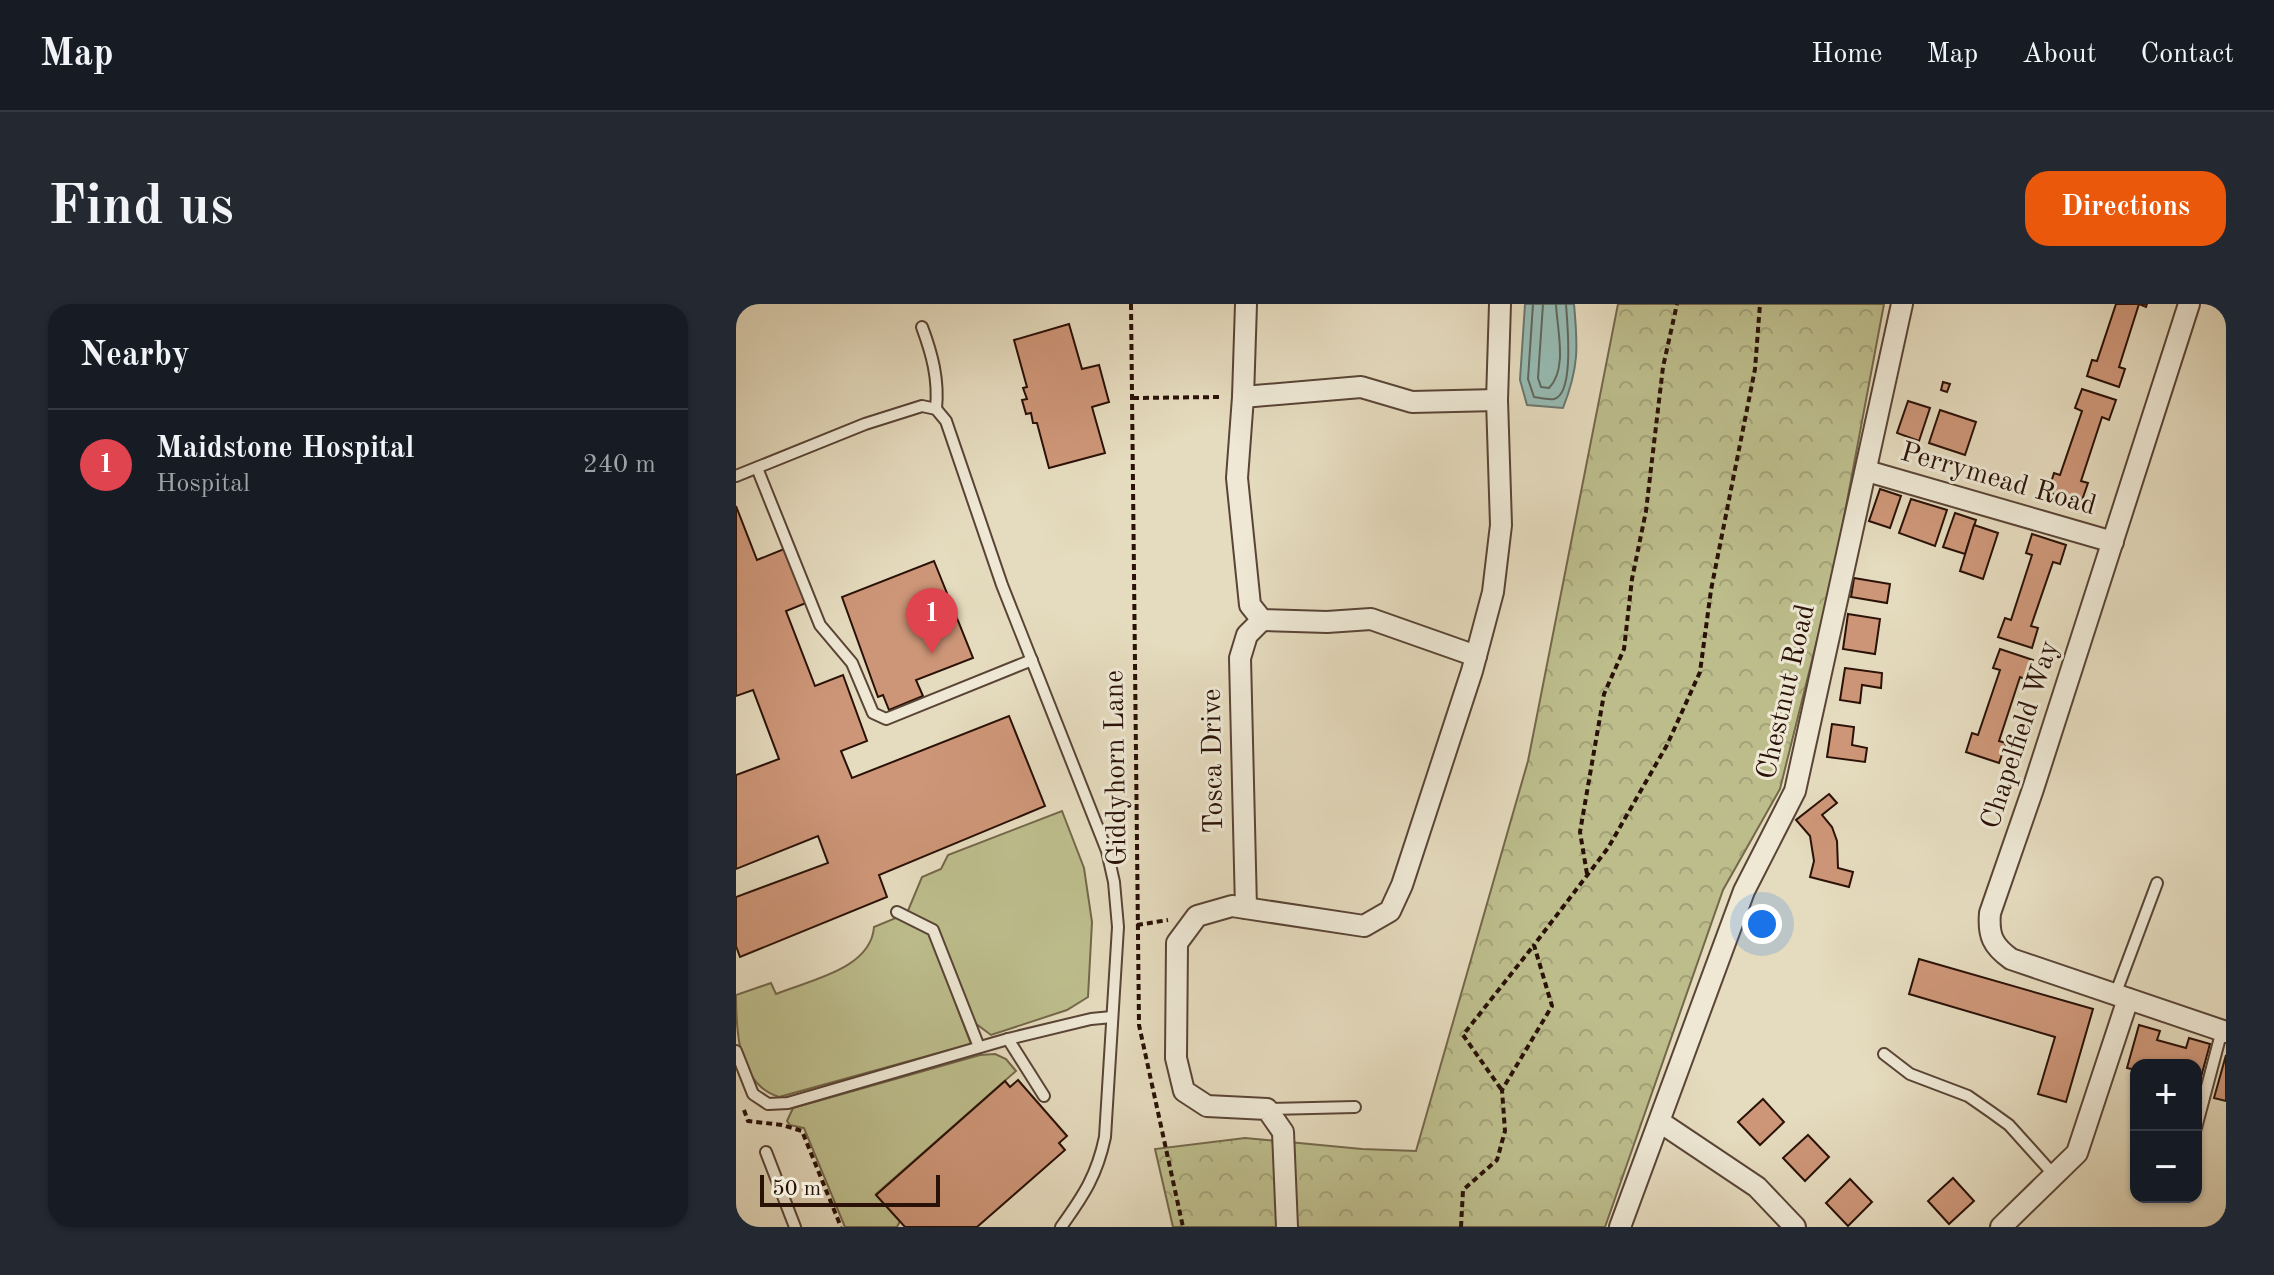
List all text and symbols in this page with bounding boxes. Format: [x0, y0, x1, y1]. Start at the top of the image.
text: Map [40, 36, 114, 74]
text: Home [1811, 41, 1882, 69]
text: Map [1926, 41, 1978, 69]
text: About [2022, 41, 2097, 69]
text: Contact [2141, 41, 2234, 69]
button: Directions [2025, 171, 2226, 246]
text: Find us [48, 180, 234, 236]
text: Nearby [80, 339, 190, 373]
text: Maidstone Hospital [156, 434, 414, 464]
street label: Perrymead Road [1897, 439, 2099, 521]
text: 1 [98, 452, 114, 478]
text: 240 m [583, 452, 656, 478]
text: Hospital [156, 471, 250, 497]
pin: 1 [906, 588, 958, 654]
street label: Chestnut Road [1753, 602, 1821, 782]
street label: Chapelfield Way [1977, 637, 2065, 833]
street label: Giddyhorn Lane [1101, 670, 1133, 866]
street label: Tosca Drive [1199, 688, 1229, 834]
your location [1742, 904, 1782, 944]
map controls [2130, 1059, 2202, 1203]
button: + [2130, 1059, 2202, 1131]
button: − [2130, 1131, 2202, 1203]
scale bar [760, 1171, 940, 1207]
text: 50 m [772, 1178, 821, 1200]

